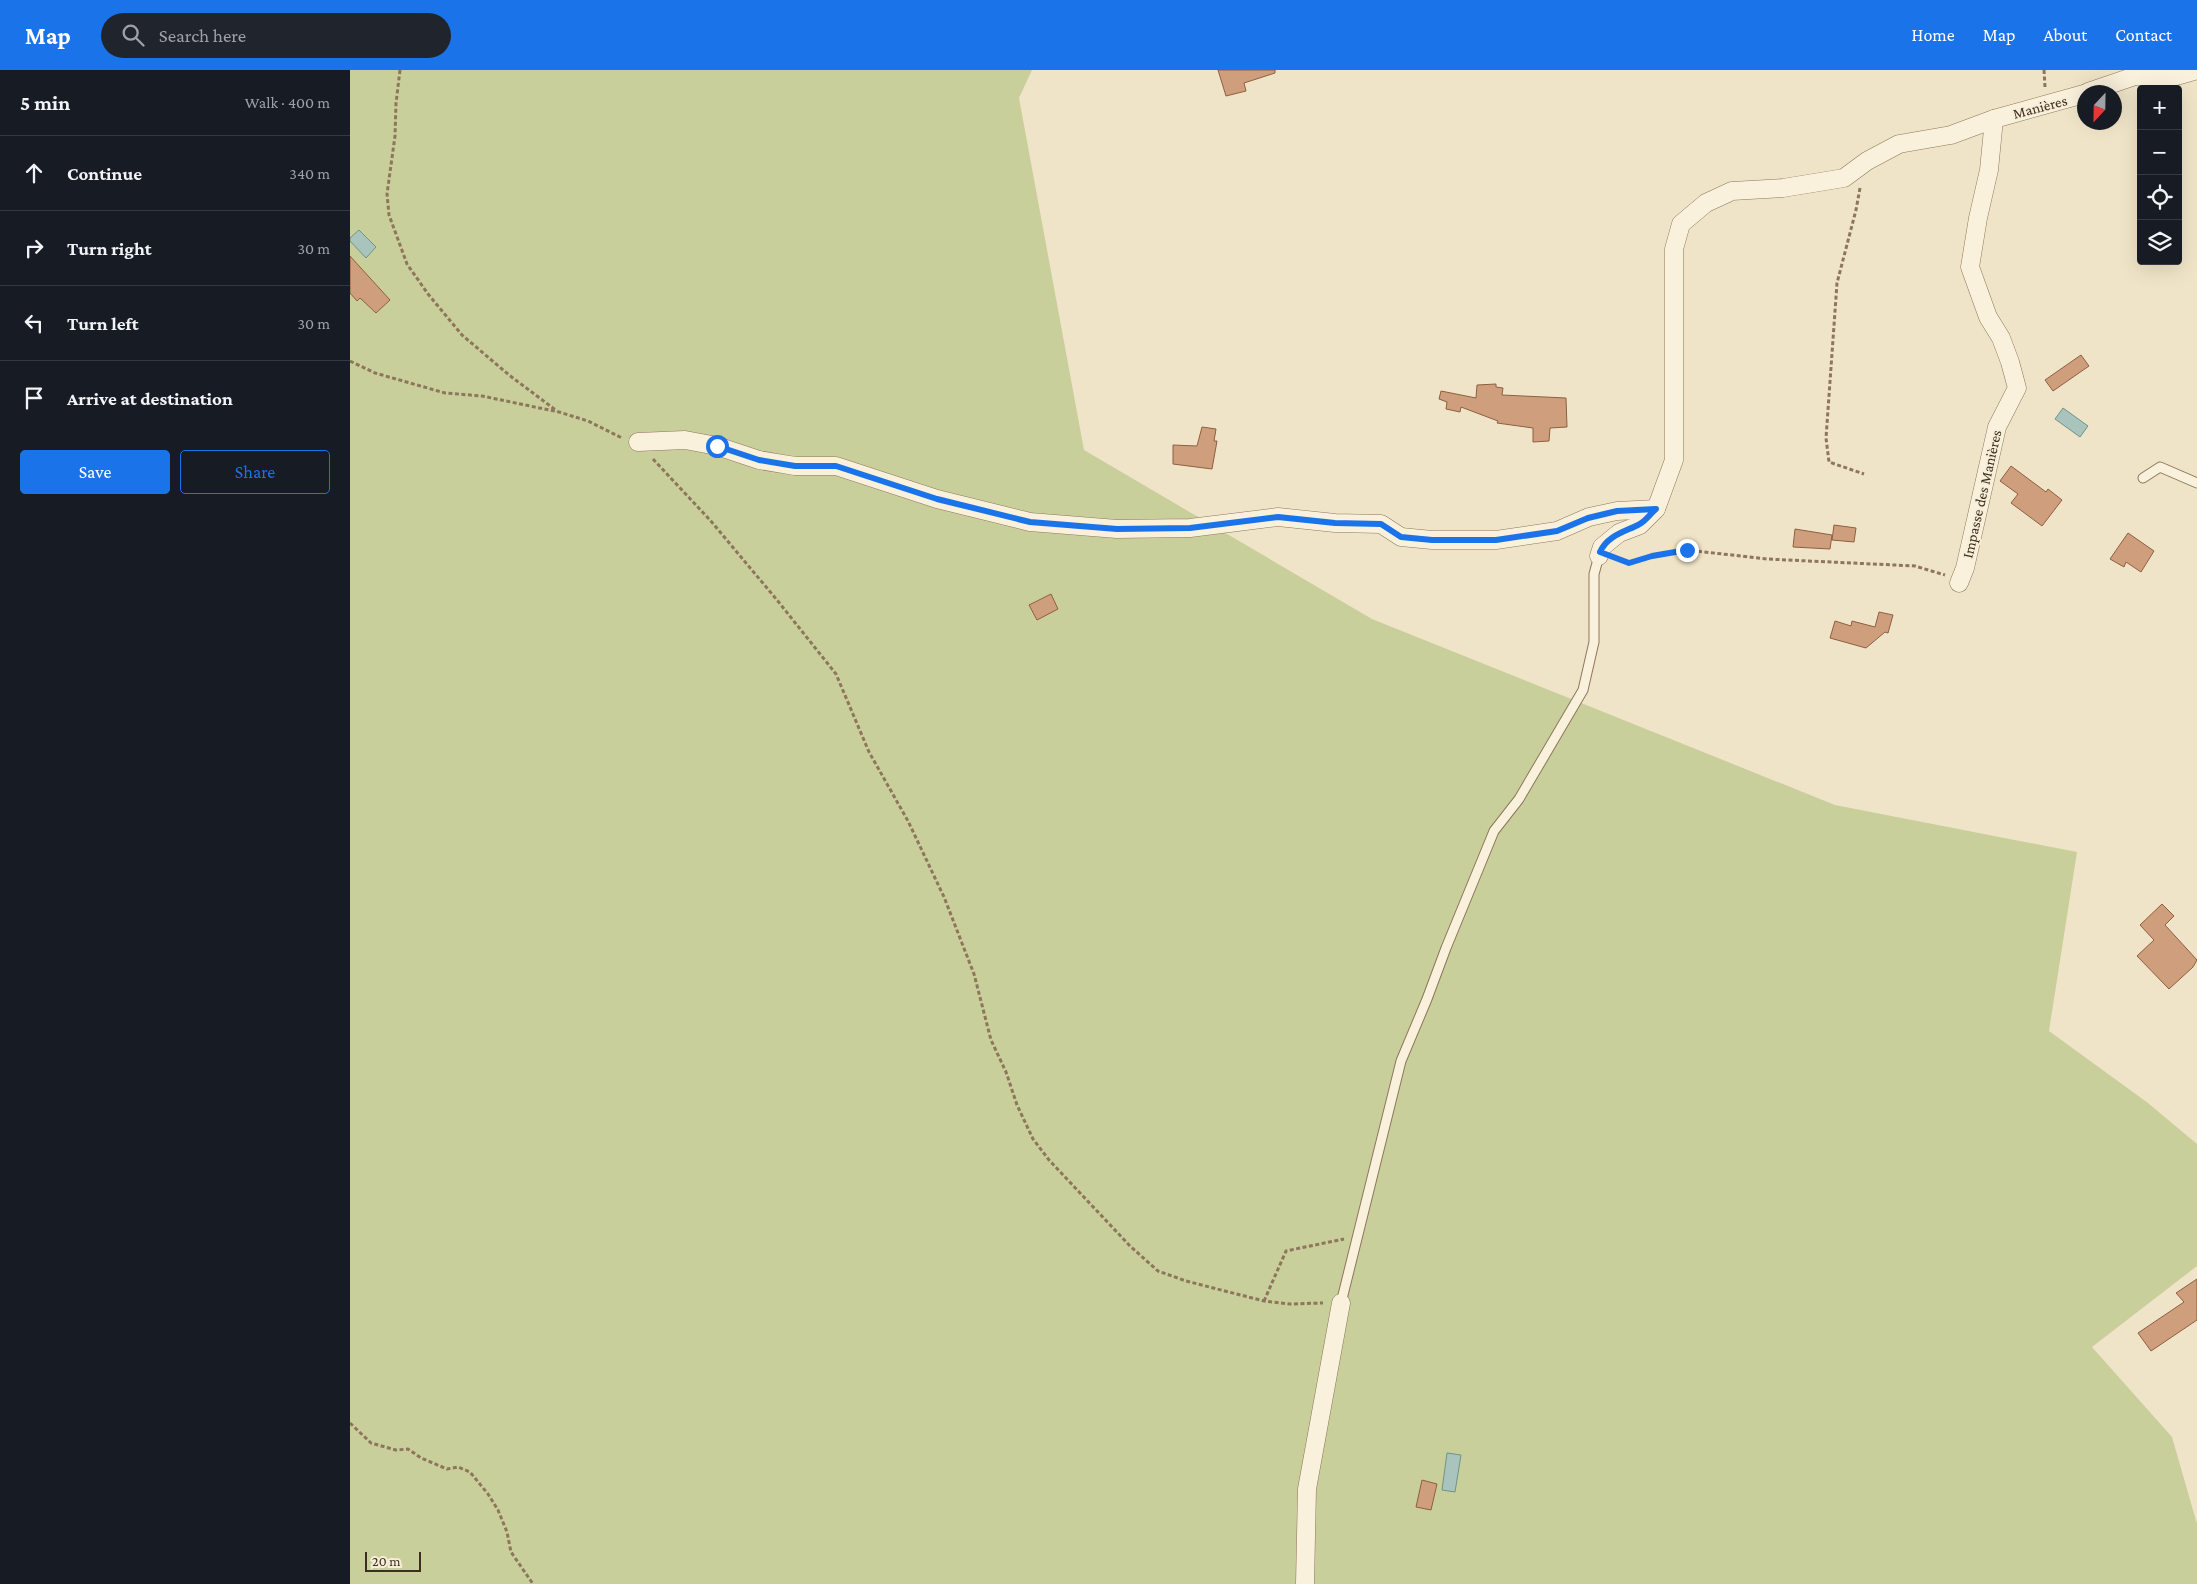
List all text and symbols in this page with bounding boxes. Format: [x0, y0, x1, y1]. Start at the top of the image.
search box [101, 13, 451, 58]
icon: search [119, 21, 147, 49]
text: Map [25, 22, 71, 49]
text: Search here [159, 25, 246, 46]
text: Home [1912, 25, 1955, 45]
text: Map [1983, 25, 2015, 45]
text: About [2043, 25, 2087, 45]
text: Contact [2115, 25, 2172, 45]
north arrow [2077, 85, 2122, 130]
map controls [2137, 85, 2182, 265]
button: + [2137, 85, 2182, 130]
text: 5 min [20, 91, 70, 115]
street label: Manières [2011, 92, 2069, 122]
text: Walk · 400 m [245, 94, 330, 111]
button: − [2137, 130, 2182, 175]
icon: ahead [20, 159, 48, 187]
text: Continue [67, 163, 142, 184]
text: 340 m [289, 165, 330, 182]
button: locate [2137, 175, 2182, 220]
button: layers [2137, 220, 2182, 265]
icon: right [20, 234, 48, 262]
text: Turn right [67, 238, 152, 259]
text: 30 m [298, 240, 330, 257]
icon: left [20, 309, 48, 337]
text: Turn left [67, 313, 139, 334]
text: 30 m [298, 315, 330, 332]
icon: arrive [20, 384, 48, 412]
text: Arrive at destination [67, 388, 233, 409]
street label: Impasse des Manières [1959, 428, 2006, 560]
route start [706, 435, 729, 458]
button: Save [20, 450, 170, 494]
button: Share [180, 450, 330, 494]
route end [1676, 539, 1699, 562]
scale bar [365, 1549, 421, 1572]
text: 20 m [372, 1553, 400, 1569]

